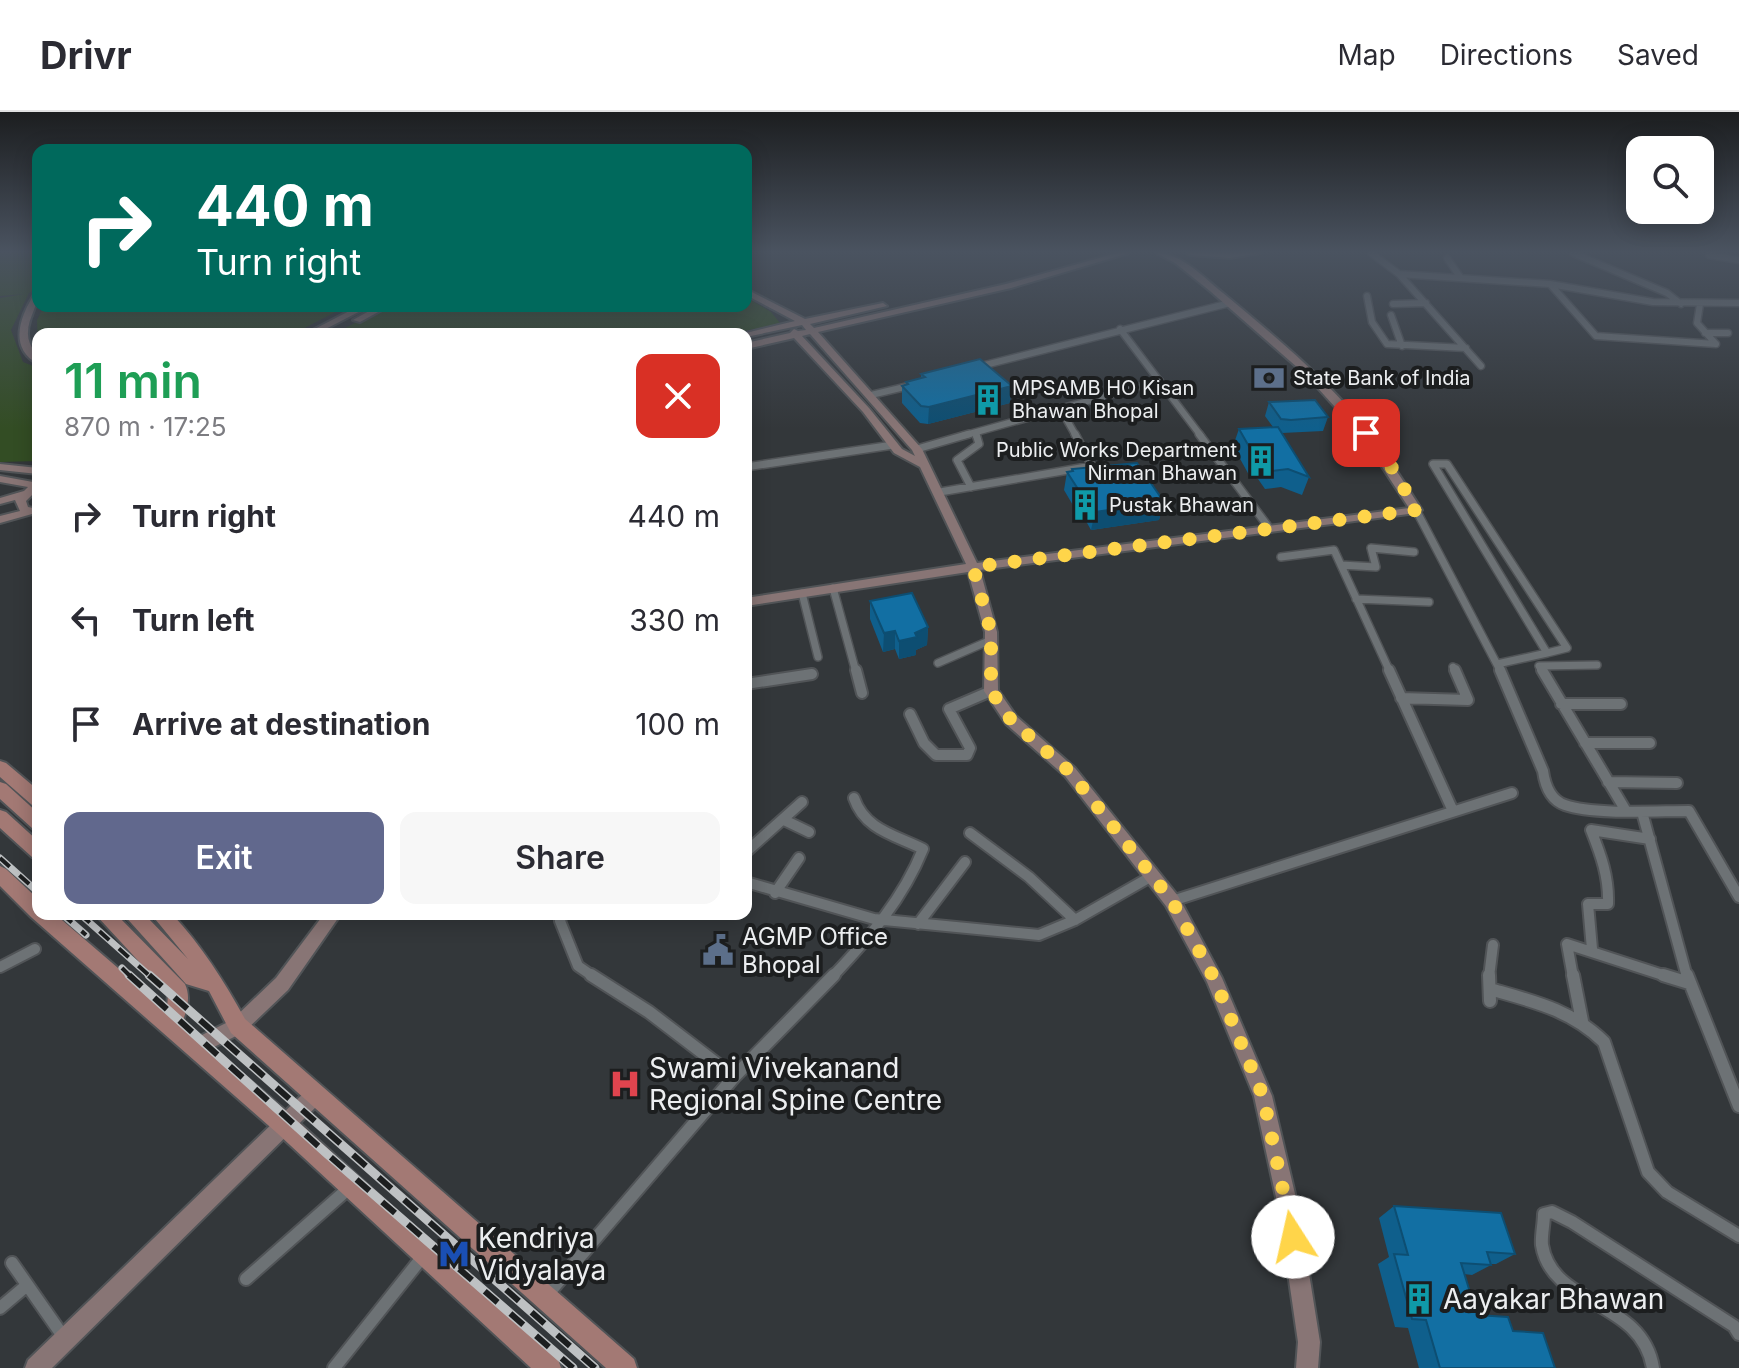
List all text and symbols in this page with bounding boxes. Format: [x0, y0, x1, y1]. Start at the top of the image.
text: Drivr [40, 32, 132, 78]
text: Map [1337, 38, 1396, 72]
text: Directions [1440, 38, 1573, 72]
text: Saved [1617, 38, 1699, 72]
map controls [1626, 136, 1714, 224]
button: search [1626, 136, 1714, 224]
text: 440 m [196, 172, 374, 240]
icon: right [64, 176, 168, 280]
text: Turn right [196, 240, 361, 284]
text: 11 min [64, 351, 202, 410]
button: close [636, 354, 720, 438]
bank icon: State Bank of India [1252, 361, 1286, 395]
place label: State Bank of India [1293, 366, 1471, 390]
place label: MPSAMB HO Kisan Bhawan Bhopal [1012, 376, 1194, 423]
building icon: MPSAMB HO Kisan Bhawan Bhopal [971, 383, 1005, 417]
pin [1332, 399, 1400, 467]
text: 870 m · 17:25 [64, 411, 227, 442]
icon: arrive [1344, 411, 1388, 455]
place label: Public Works Department Nirman Bhawan [996, 438, 1237, 485]
building icon: Public Works Department Nirman Bhawan [1244, 444, 1278, 478]
building icon: Pustak Bhawan [1068, 488, 1102, 522]
place label: Pustak Bhawan [1109, 493, 1254, 517]
icon: right [64, 494, 108, 538]
text: Turn right [132, 498, 276, 534]
text: 440 m [628, 498, 720, 534]
icon: left [64, 598, 108, 642]
text: Turn left [132, 602, 254, 638]
text: 330 m [629, 602, 720, 638]
icon: arrive [64, 702, 108, 746]
text: Arrive at destination [132, 706, 430, 742]
text: 100 m [635, 706, 720, 742]
button: Exit [64, 812, 384, 904]
button: Share [400, 812, 720, 904]
place label: AGMP Office Bhopal [742, 922, 888, 979]
public building icon: AGMP Office Bhopal [701, 933, 735, 967]
place label: Swami Vivekanand Regional Spine Centre [649, 1051, 942, 1117]
hospital icon: Swami Vivekanand Regional Spine Centre [608, 1067, 642, 1101]
position arrow [1251, 1195, 1335, 1279]
place label: Kendriya Vidyalaya [478, 1221, 606, 1287]
metro station icon: Kendriya Vidyalaya [437, 1237, 471, 1271]
building icon: Aayakar Bhawan [1402, 1282, 1436, 1316]
place label: Aayakar Bhawan [1443, 1282, 1664, 1316]

